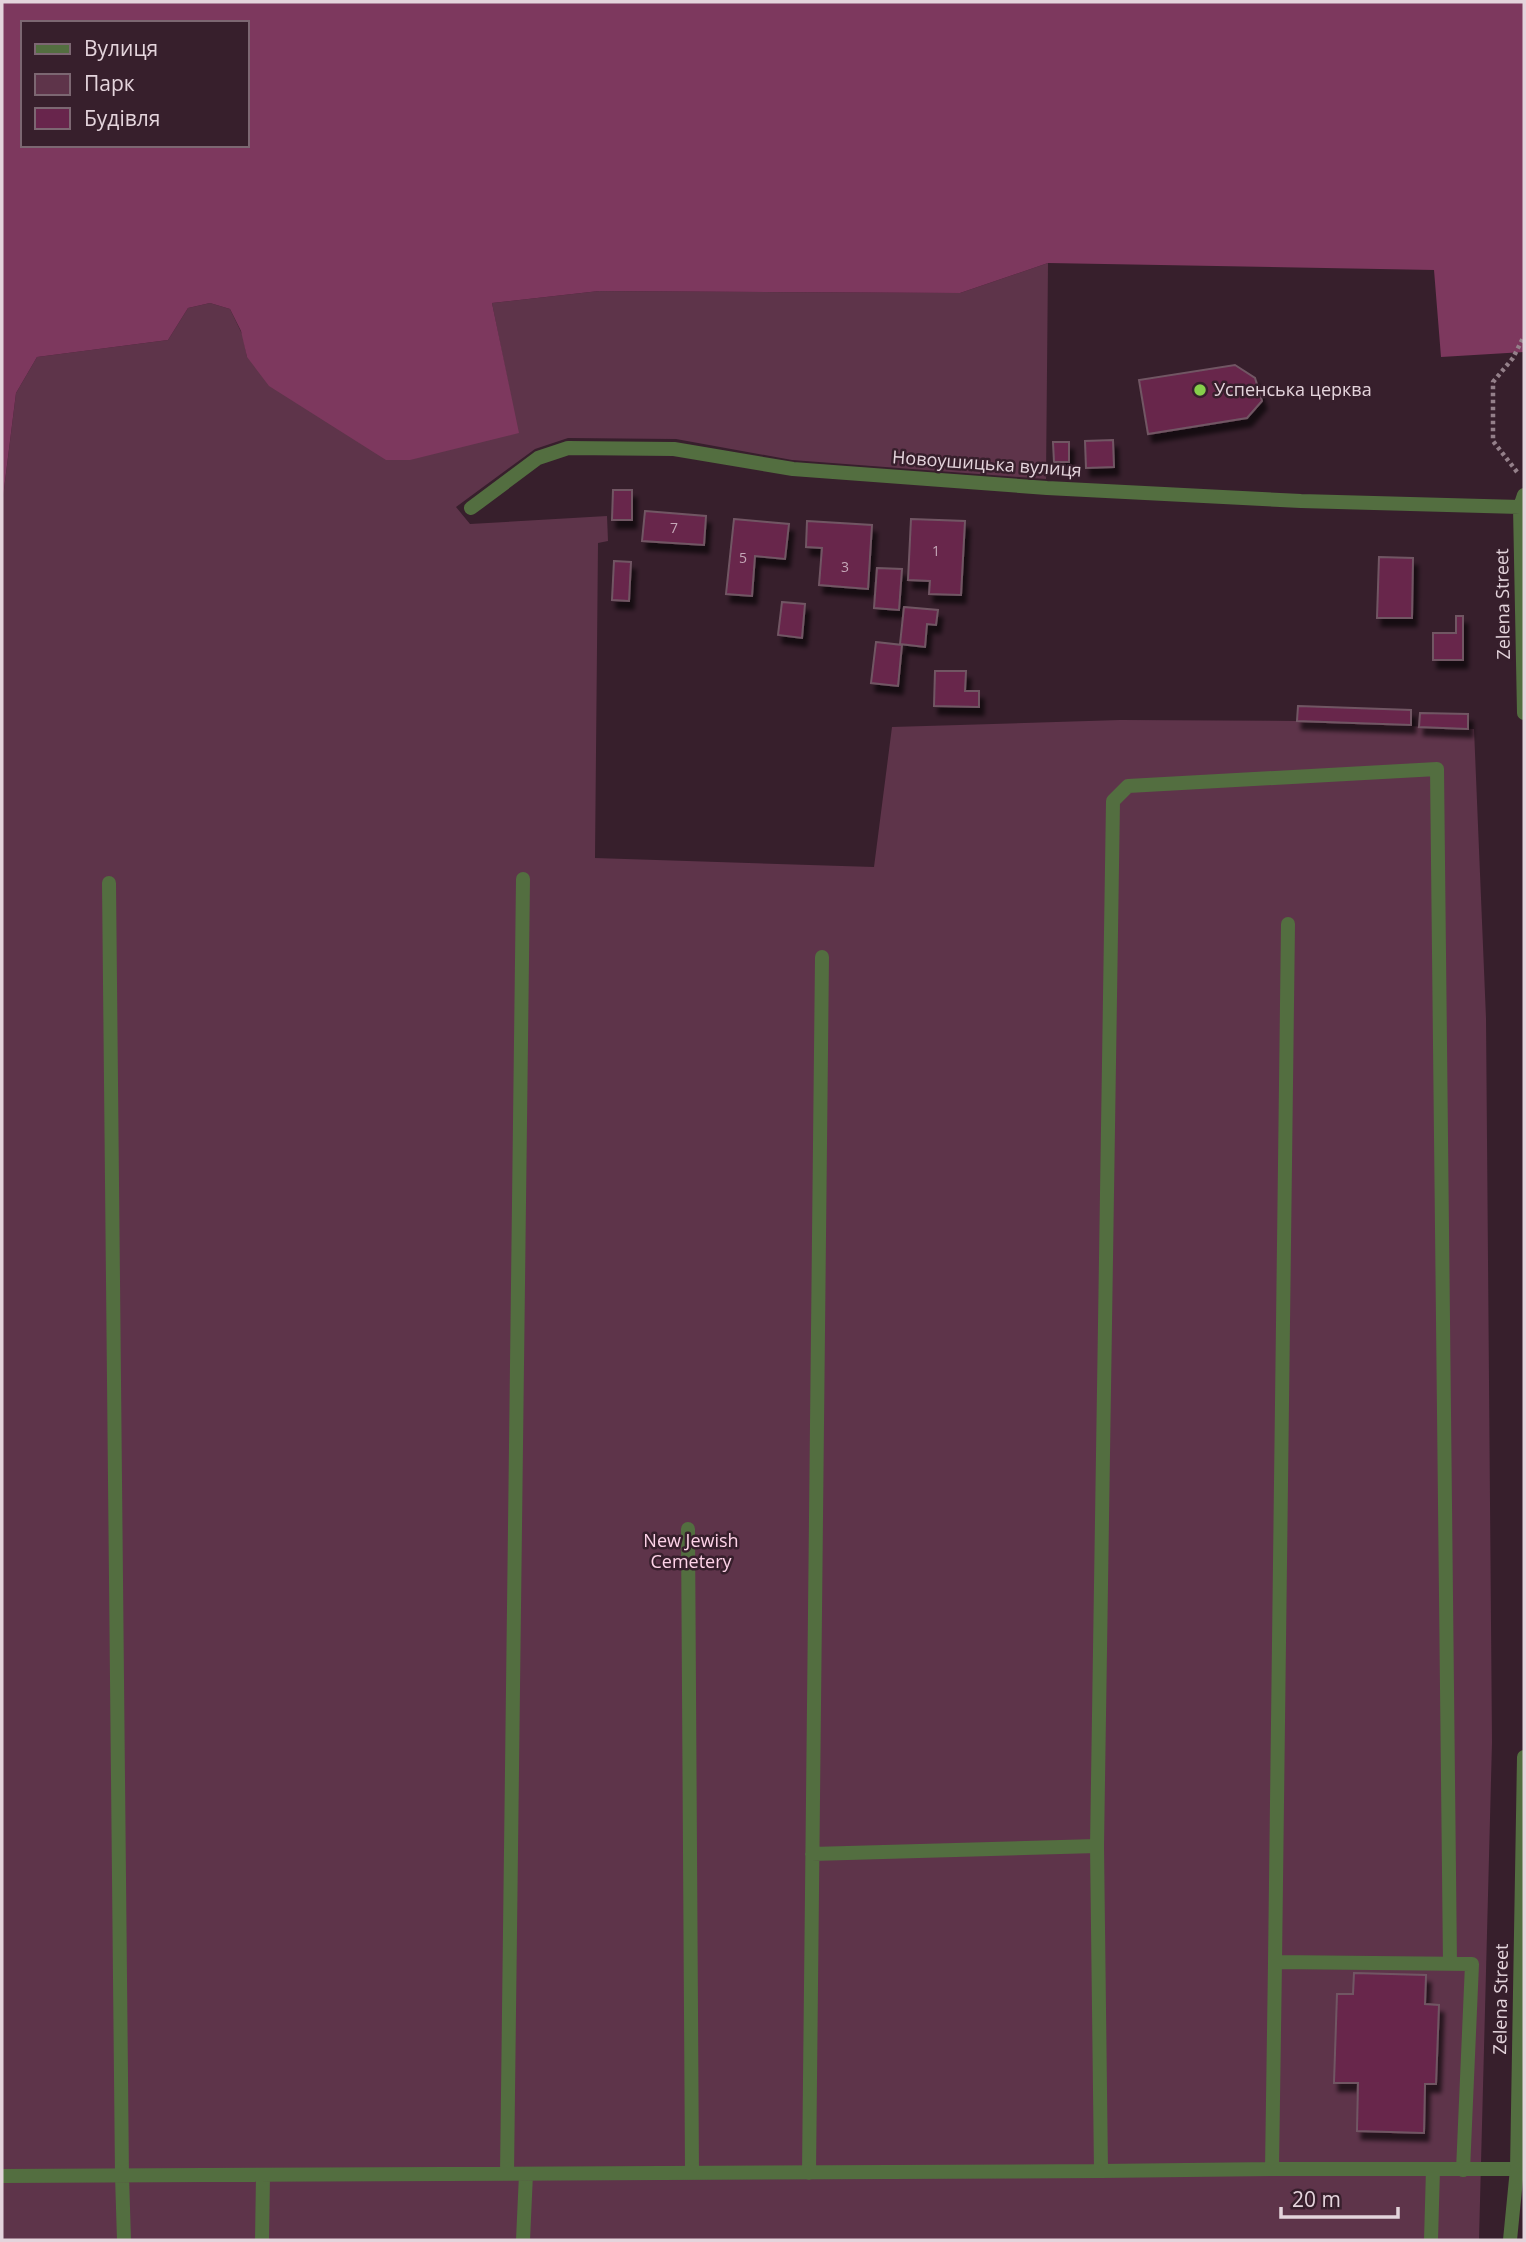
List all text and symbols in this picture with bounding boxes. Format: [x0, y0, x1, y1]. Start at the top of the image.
legend [21, 21, 248, 147]
text: Вулиця [84, 34, 158, 62]
text: Парк [84, 69, 135, 97]
text: Будівля [84, 104, 160, 132]
place label: Успенська церква [1214, 377, 1372, 401]
marker: Успенська церква [1192, 382, 1208, 398]
street label: Новоушицька вулиця [891, 444, 1083, 482]
house number: 7 [670, 518, 678, 537]
house number: 1 [932, 541, 940, 560]
house number: 5 [739, 548, 747, 567]
street label: Zelena Street [1489, 548, 1515, 660]
house number: 3 [841, 557, 849, 576]
park label: New Jewish Cemetery [643, 1528, 739, 1573]
street label: Zelena Street [1487, 1943, 1513, 2055]
scale bar [1281, 2176, 1398, 2220]
text: 20 m [1292, 2185, 1341, 2213]

